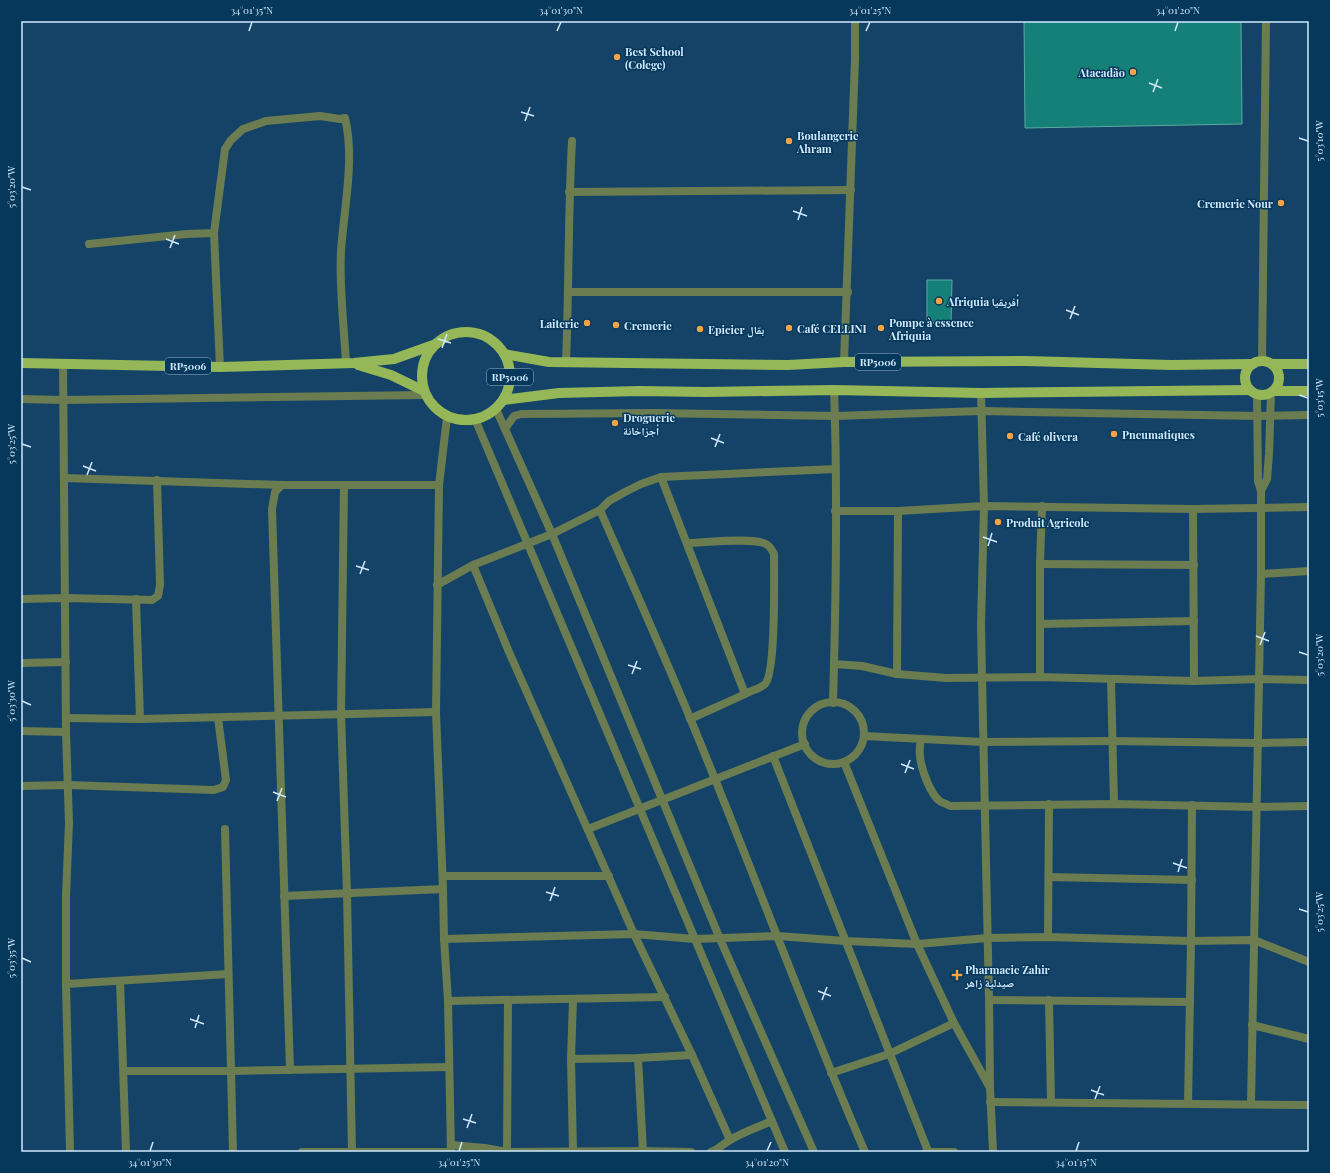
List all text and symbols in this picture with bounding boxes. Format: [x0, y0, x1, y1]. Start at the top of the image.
text: 34°01'35"N [231, 3, 273, 17]
text: 34°01'30"N [539, 3, 583, 17]
text: 34°01'25"N [849, 3, 891, 17]
text: 34°01'20"N [1156, 3, 1200, 17]
place label: Best School (Colege) [625, 44, 684, 72]
marker: Best School (Colege) [612, 52, 622, 62]
place label: Atacadão [1077, 65, 1125, 80]
marker: Atacadão [1128, 67, 1138, 77]
text: 5°03'10"W [1312, 120, 1326, 161]
place label: Boulangerie Ahram [796, 128, 859, 156]
marker: Boulangerie Ahram [784, 136, 794, 146]
text: 5°03'20"W [4, 165, 18, 208]
place label: Cremerie Nour [1197, 196, 1274, 211]
marker: Cremerie Nour [1276, 198, 1286, 208]
place label: Afriquia أفريقيا [946, 294, 1019, 309]
marker: Afriquia أفريقيا [934, 296, 944, 306]
place label: Pompe à essence Afriquia [888, 315, 974, 343]
place label: Laiterie [540, 316, 579, 331]
marker: Laiterie [582, 318, 592, 328]
place label: Cremerie [624, 318, 672, 333]
marker: Cremerie [611, 320, 621, 330]
place label: Café CELLINI [797, 321, 867, 336]
place label: Epicier بقال [708, 322, 764, 338]
marker: Café CELLINI [784, 323, 794, 333]
marker: Pompe à essence Afriquia [876, 323, 886, 333]
marker: Epicier بقال [695, 324, 705, 334]
road number: RP5006 [855, 354, 901, 370]
road number: RP5006 [165, 358, 211, 374]
road number: RP5006 [487, 369, 533, 385]
text: 5°03'15"W [1312, 378, 1326, 418]
place label: Droguerie أجزاخانة [623, 410, 676, 438]
marker: Droguerie أجزاخانة [610, 418, 620, 428]
text: 5°03'25"W [4, 423, 18, 464]
place label: Pneumatiques [1122, 427, 1195, 442]
place label: Café olivera [1018, 429, 1078, 444]
marker: Pneumatiques [1109, 429, 1119, 439]
marker: Café olivera [1005, 431, 1015, 441]
place label: Produit Agricole [1006, 515, 1090, 530]
marker: Produit Agricole [993, 517, 1003, 527]
text: 5°03'20"W [1312, 633, 1326, 676]
text: 5°03'30"W [4, 679, 18, 722]
text: 5°03'25"W [1312, 891, 1326, 932]
text: 5°03'35"W [4, 937, 18, 978]
place label: Pharmacie Zahir صيدلية زاهر [964, 962, 1051, 990]
marker: Pharmacie Zahir صيدلية زاهر [952, 970, 962, 980]
text: 34°01'30"N [128, 1155, 172, 1169]
text: 34°01'25"N [438, 1155, 480, 1169]
text: 34°01'20"N [745, 1155, 789, 1169]
text: 34°01'15"N [1055, 1155, 1097, 1169]

